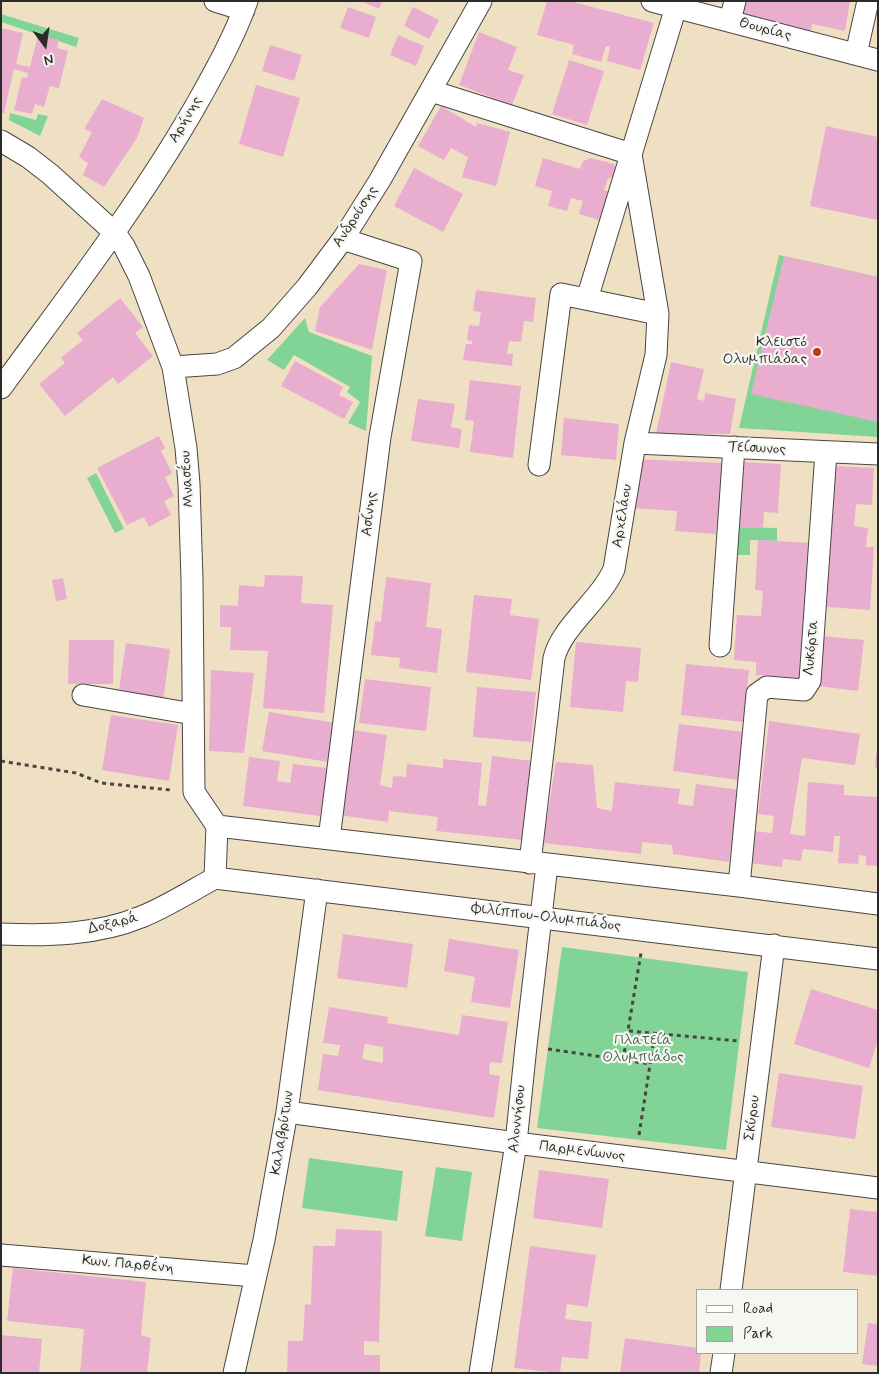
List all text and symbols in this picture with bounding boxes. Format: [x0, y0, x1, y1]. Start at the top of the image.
street label: Θουρίας [737, 14, 793, 46]
north arrow [20, 20, 70, 70]
text: N [42, 50, 55, 69]
street label: Αρήνης [165, 93, 207, 147]
street label: Ανδρούσης [329, 183, 383, 251]
place label: Κλειστό Ολυμπιάδας [723, 334, 807, 369]
marker: Κλειστό Ολυμπιάδας [811, 346, 823, 358]
street label: Τείσωνος [728, 438, 786, 460]
street label: Μνασέου [177, 450, 199, 508]
street label: Αρχελάου [609, 483, 637, 549]
street label: Ασίνης [358, 491, 382, 537]
street label: Λυκόρτα [801, 619, 823, 677]
street label: Φιλίππου-Ολυμπιάδος [470, 900, 622, 936]
street label: Δοξαρά [86, 909, 140, 939]
park label: Πλατεία Ολυμπιάδος [602, 1032, 684, 1067]
street label: Αλοννήσου [505, 1084, 531, 1154]
street label: Καλαβρύτων [267, 1089, 299, 1177]
street label: Σκύρου [741, 1094, 765, 1142]
street label: Παρμενίωνος [538, 1138, 626, 1166]
street label: Κων. Παρθένη [81, 1252, 175, 1278]
legend [696, 1289, 859, 1354]
text: Road [743, 1299, 773, 1319]
text: Park [743, 1324, 773, 1344]

